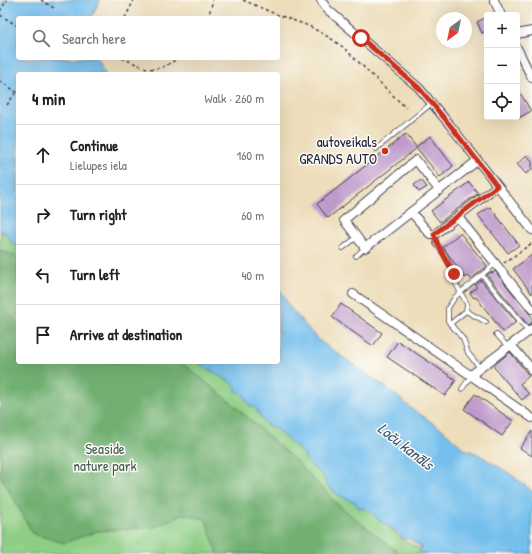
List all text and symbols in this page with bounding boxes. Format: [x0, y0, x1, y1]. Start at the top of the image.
north arrow [436, 12, 472, 48]
map controls [484, 12, 520, 120]
button: + [484, 12, 520, 48]
search box [16, 16, 280, 60]
icon: search [30, 27, 52, 49]
text: Search here [62, 28, 126, 49]
route start [352, 29, 370, 47]
button: − [484, 48, 520, 84]
button: locate [484, 84, 520, 120]
text: 4 min [32, 87, 65, 110]
text: Walk · 260 m [205, 89, 264, 107]
place label: autoveikals GRANDS AUTO [299, 131, 377, 169]
text: Continue [70, 135, 118, 156]
icon: ahead [32, 144, 54, 166]
text: 160 m [236, 146, 264, 164]
marker: autoveikals GRANDS AUTO [380, 146, 390, 156]
text: Lielupes iela [70, 156, 127, 174]
icon: right [32, 204, 54, 226]
text: Turn right [70, 204, 126, 225]
text: 60 m [241, 206, 264, 224]
icon: left [32, 264, 54, 286]
text: Turn left [70, 264, 120, 285]
route end [445, 265, 463, 283]
text: 40 m [241, 266, 264, 284]
icon: arrive [32, 324, 54, 346]
text: Arrive at destination [70, 324, 182, 345]
water label: Loču kanāls [373, 417, 440, 476]
park label: Seaside nature park [73, 438, 137, 476]

